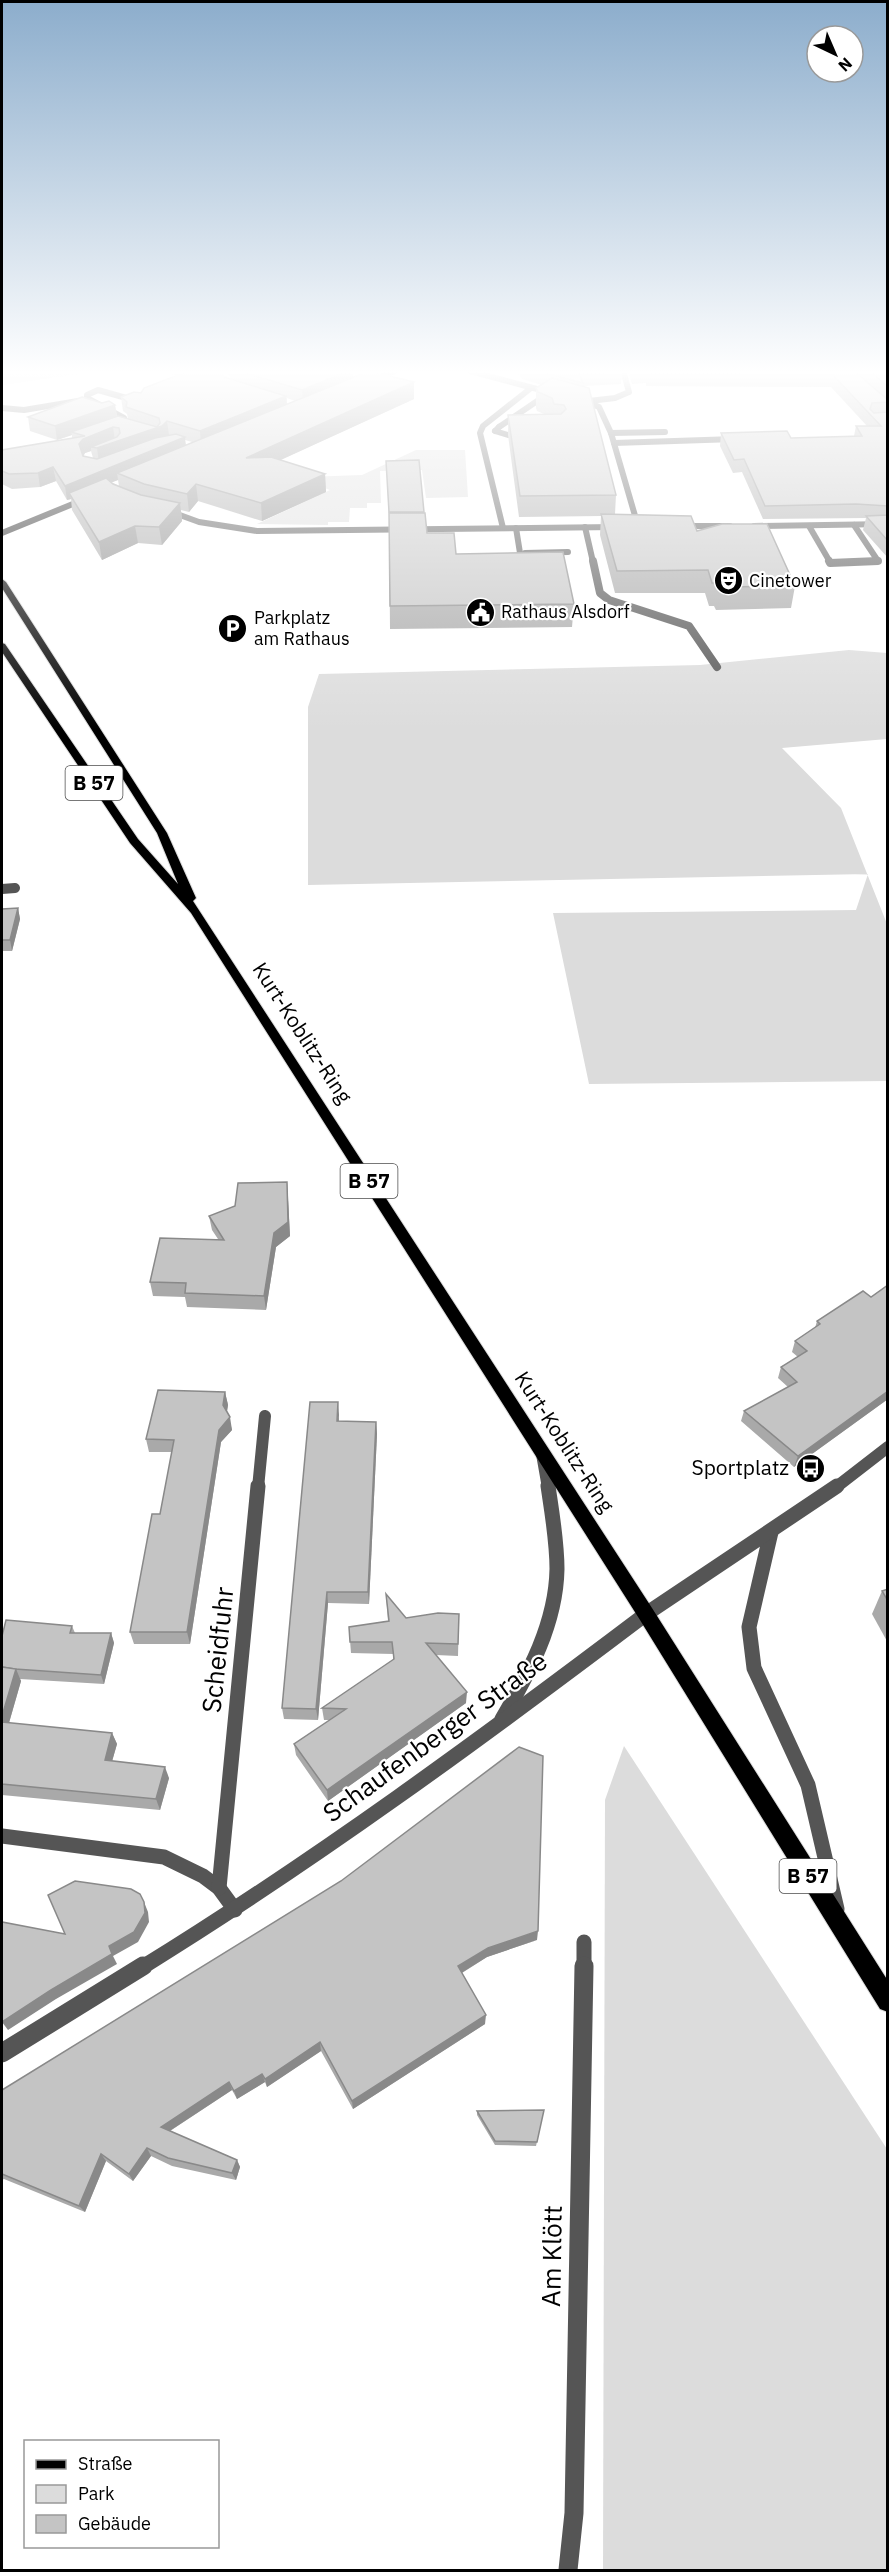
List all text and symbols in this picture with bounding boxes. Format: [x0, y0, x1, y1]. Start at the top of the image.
north arrow [805, 24, 865, 84]
text: N [834, 54, 857, 76]
theatre icon: Cinetower [712, 565, 744, 597]
place label: Cinetower [749, 569, 832, 592]
public building icon: Rathaus Alsdorf [464, 596, 496, 628]
place label: Rathaus Alsdorf [501, 600, 630, 623]
place label: Parkplatz am Rathaus [254, 606, 350, 650]
parking icon: Parkplatz am Rathaus [217, 612, 249, 644]
road number: B 57 [66, 766, 122, 800]
street label: Kurt-Koblitz-Ring [247, 957, 359, 1108]
road number: B 57 [340, 1164, 398, 1198]
street label: Kurt-Koblitz-Ring [509, 1366, 621, 1517]
bus stop icon: Sportplatz [794, 1452, 826, 1484]
place label: Sportplatz [691, 1453, 789, 1481]
street label: Scheidfuhr [193, 1585, 241, 1714]
street label: Schaufenberger Straße [315, 1643, 553, 1829]
road number: B 57 [780, 1859, 836, 1893]
street label: Am Klött [533, 2205, 569, 2307]
legend [24, 2440, 219, 2548]
text: Straße [78, 2452, 132, 2475]
text: Park [78, 2482, 115, 2505]
text: Gebäude [78, 2512, 151, 2535]

